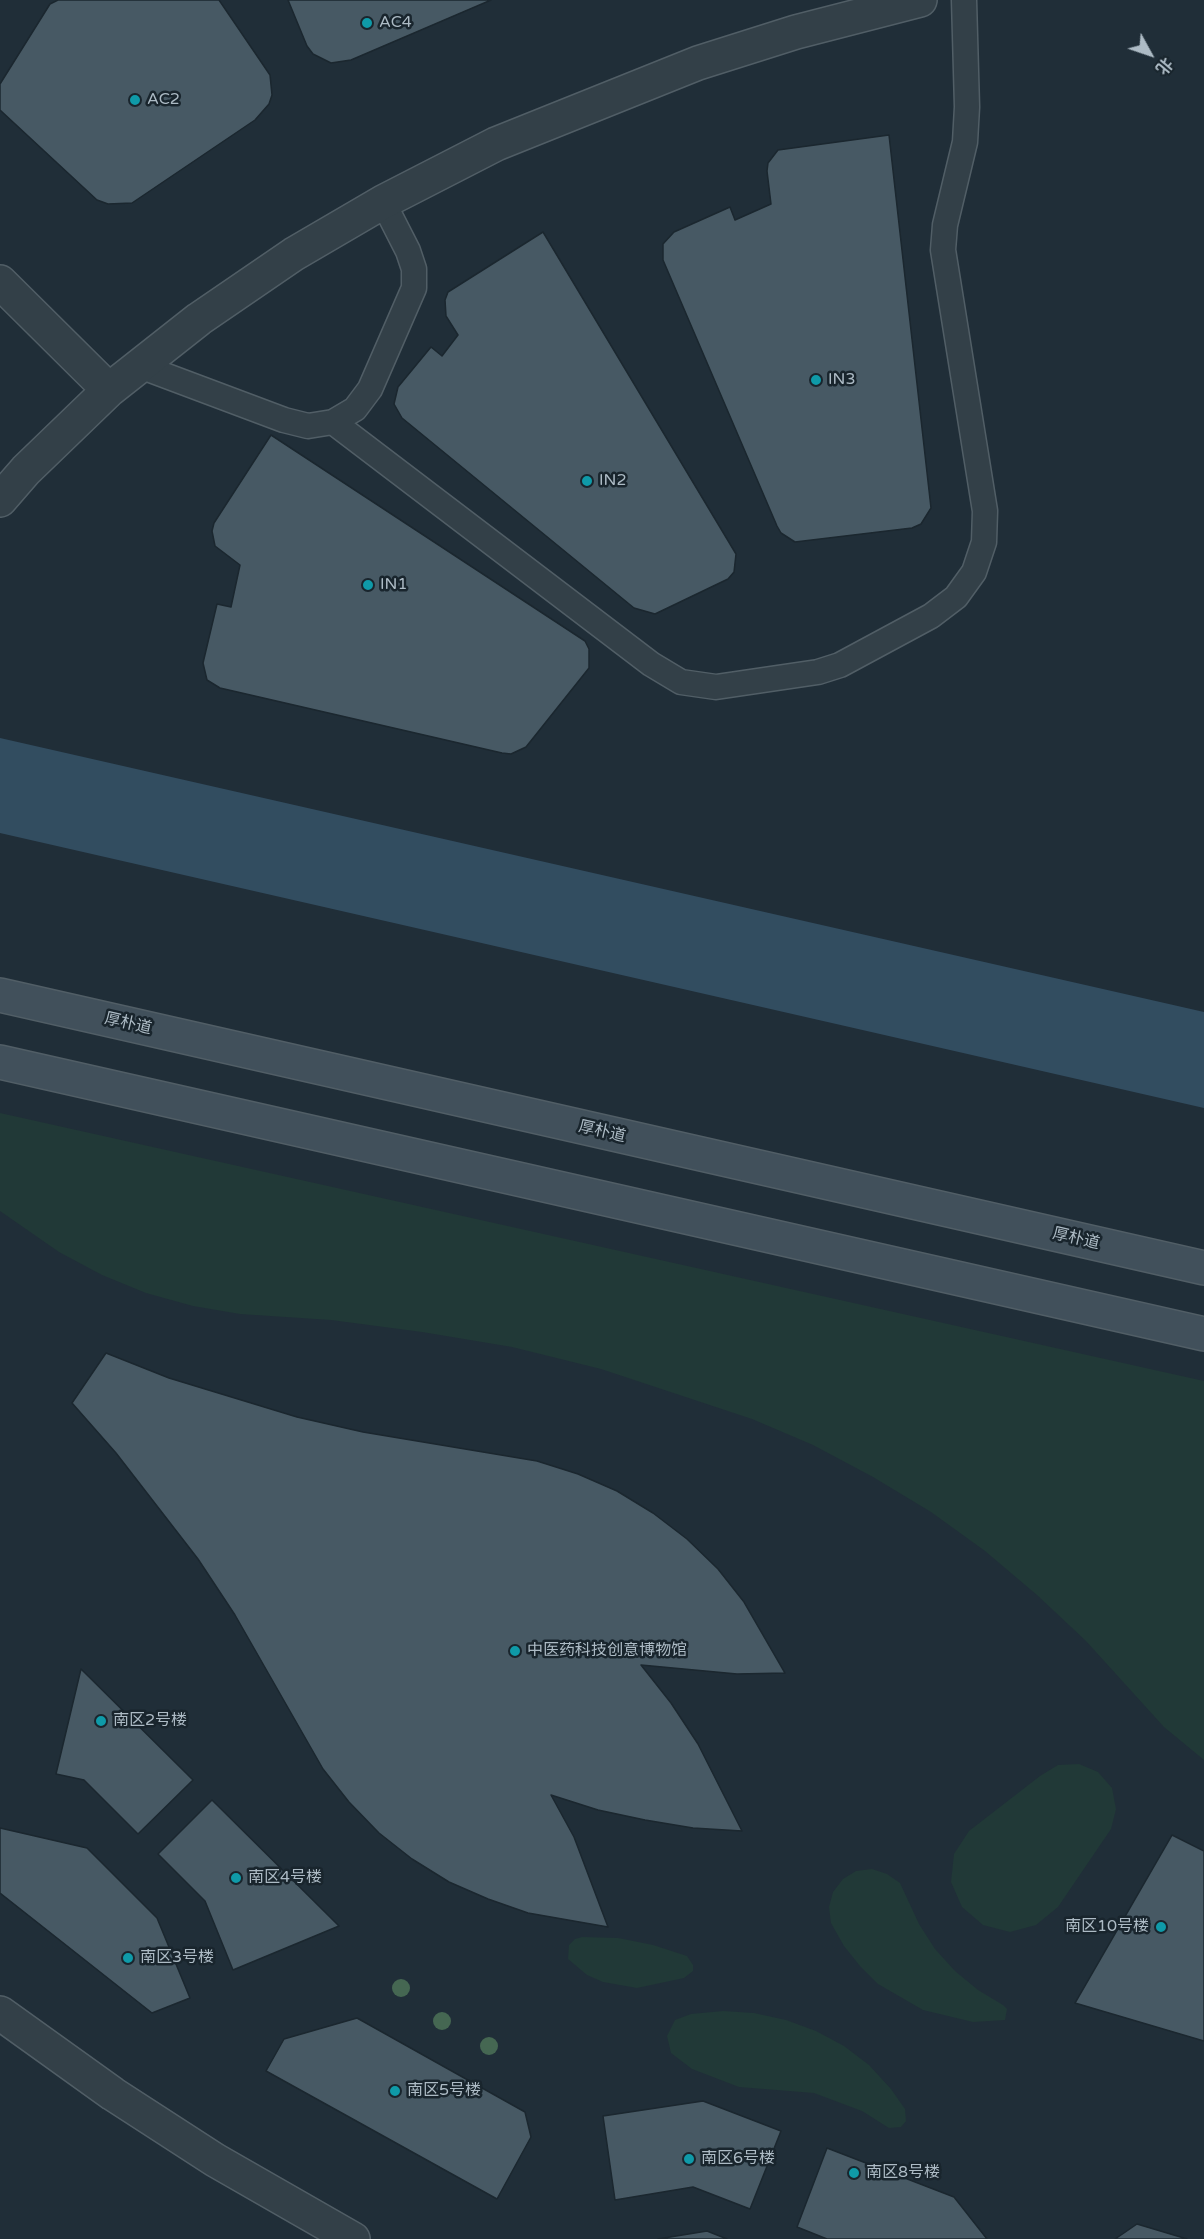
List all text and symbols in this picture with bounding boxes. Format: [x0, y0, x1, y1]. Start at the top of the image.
place label: AC4 [379, 13, 412, 33]
marker: AC4 [360, 16, 374, 30]
north arrow [1120, 24, 1180, 84]
text: 北 [1151, 53, 1177, 78]
place label: AC2 [147, 90, 180, 110]
marker: AC2 [128, 93, 142, 107]
place label: IN3 [828, 370, 855, 390]
marker: IN3 [809, 373, 823, 387]
place label: IN2 [599, 471, 626, 491]
marker: IN2 [580, 474, 594, 488]
place label: IN1 [380, 575, 407, 595]
marker: IN1 [361, 578, 375, 592]
street label: 厚朴道 [102, 1009, 154, 1039]
street label: 厚朴道 [576, 1117, 628, 1147]
street label: 厚朴道 [1050, 1224, 1102, 1254]
place label: 中医药科技创意博物馆 [527, 1641, 687, 1661]
marker: 中医药科技创意博物馆 [508, 1644, 522, 1658]
place label: 南区2号楼 [113, 1711, 187, 1731]
marker: 南区2号楼 [94, 1714, 108, 1728]
place label: 南区4号楼 [248, 1868, 322, 1888]
marker: 南区4号楼 [229, 1871, 243, 1885]
place label: 南区10号楼 [1065, 1917, 1149, 1937]
marker: 南区10号楼 [1154, 1920, 1168, 1934]
place label: 南区3号楼 [140, 1948, 214, 1968]
marker: 南区3号楼 [121, 1951, 135, 1965]
place label: 南区5号楼 [407, 2081, 481, 2101]
marker: 南区5号楼 [388, 2084, 402, 2098]
place label: 南区6号楼 [701, 2149, 775, 2169]
marker: 南区6号楼 [682, 2152, 696, 2166]
place label: 南区8号楼 [866, 2163, 940, 2183]
marker: 南区8号楼 [847, 2166, 861, 2180]

